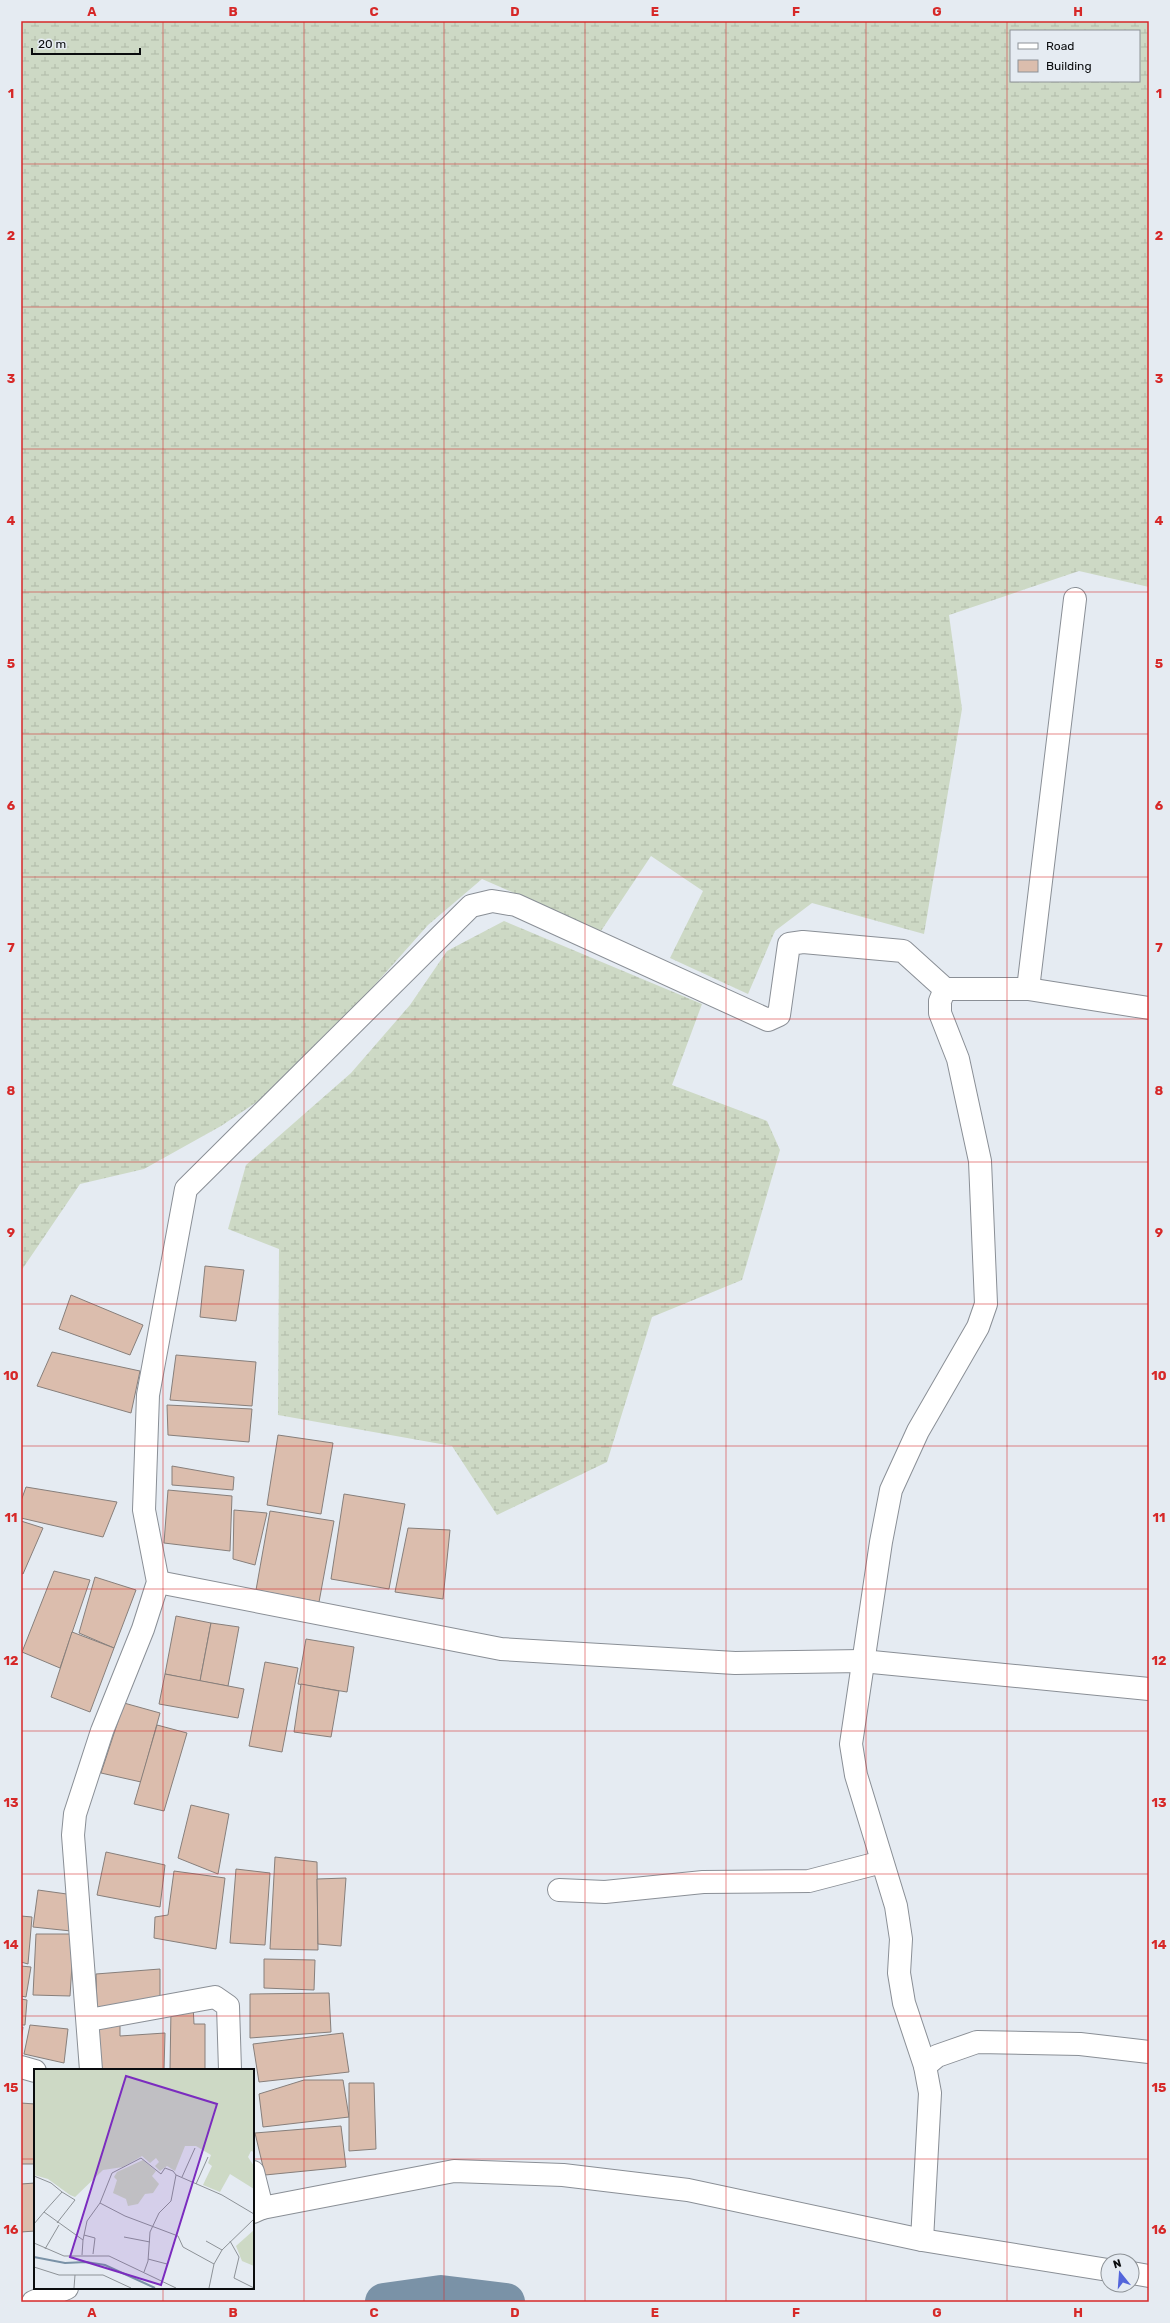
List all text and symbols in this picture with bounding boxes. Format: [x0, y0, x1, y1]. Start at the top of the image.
text: A [87, 4, 97, 19]
text: B [228, 4, 238, 19]
text: C [369, 4, 379, 19]
text: D [510, 4, 520, 19]
text: E [651, 4, 659, 19]
text: F [792, 4, 800, 19]
text: G [932, 4, 942, 19]
text: H [1073, 4, 1083, 19]
scale bar [32, 30, 140, 56]
legend [1010, 30, 1140, 82]
text: 20 m [38, 37, 66, 51]
text: Road [1046, 39, 1074, 53]
text: Building [1046, 59, 1092, 73]
text: 1 [8, 86, 14, 101]
text: 1 [1156, 86, 1162, 101]
text: 2 [7, 228, 15, 243]
text: 2 [1155, 228, 1163, 243]
text: 3 [7, 371, 16, 386]
text: 3 [1155, 371, 1164, 386]
text: 4 [7, 513, 16, 528]
text: 4 [1155, 513, 1164, 528]
text: 5 [7, 656, 15, 671]
text: 5 [1155, 656, 1163, 671]
text: 6 [7, 798, 16, 813]
text: 6 [1155, 798, 1164, 813]
text: 7 [7, 940, 15, 955]
text: 7 [1155, 940, 1163, 955]
text: 8 [7, 1083, 16, 1098]
text: 8 [1155, 1083, 1164, 1098]
text: 9 [7, 1225, 15, 1240]
text: 9 [1155, 1225, 1163, 1240]
text: 10 [3, 1368, 19, 1383]
text: 10 [1151, 1368, 1167, 1383]
text: 11 [5, 1510, 17, 1525]
text: 11 [1153, 1510, 1165, 1525]
text: 12 [4, 1653, 18, 1668]
text: 12 [1152, 1653, 1166, 1668]
text: 13 [3, 1795, 19, 1810]
text: 13 [1151, 1795, 1167, 1810]
text: 14 [3, 1937, 19, 1952]
text: 14 [1151, 1937, 1167, 1952]
inset map [34, 2069, 254, 2289]
text: 15 [4, 2080, 18, 2095]
text: 15 [1152, 2080, 1166, 2095]
text: 16 [4, 2222, 19, 2237]
text: 16 [1152, 2222, 1167, 2237]
north arrow [1100, 2253, 1140, 2293]
text: N [1112, 2257, 1123, 2271]
text: A [87, 2305, 97, 2320]
text: B [228, 2305, 238, 2320]
text: C [369, 2305, 379, 2320]
text: D [510, 2305, 520, 2320]
text: E [651, 2305, 659, 2320]
text: F [792, 2305, 800, 2320]
text: G [932, 2305, 942, 2320]
text: H [1073, 2305, 1083, 2320]

